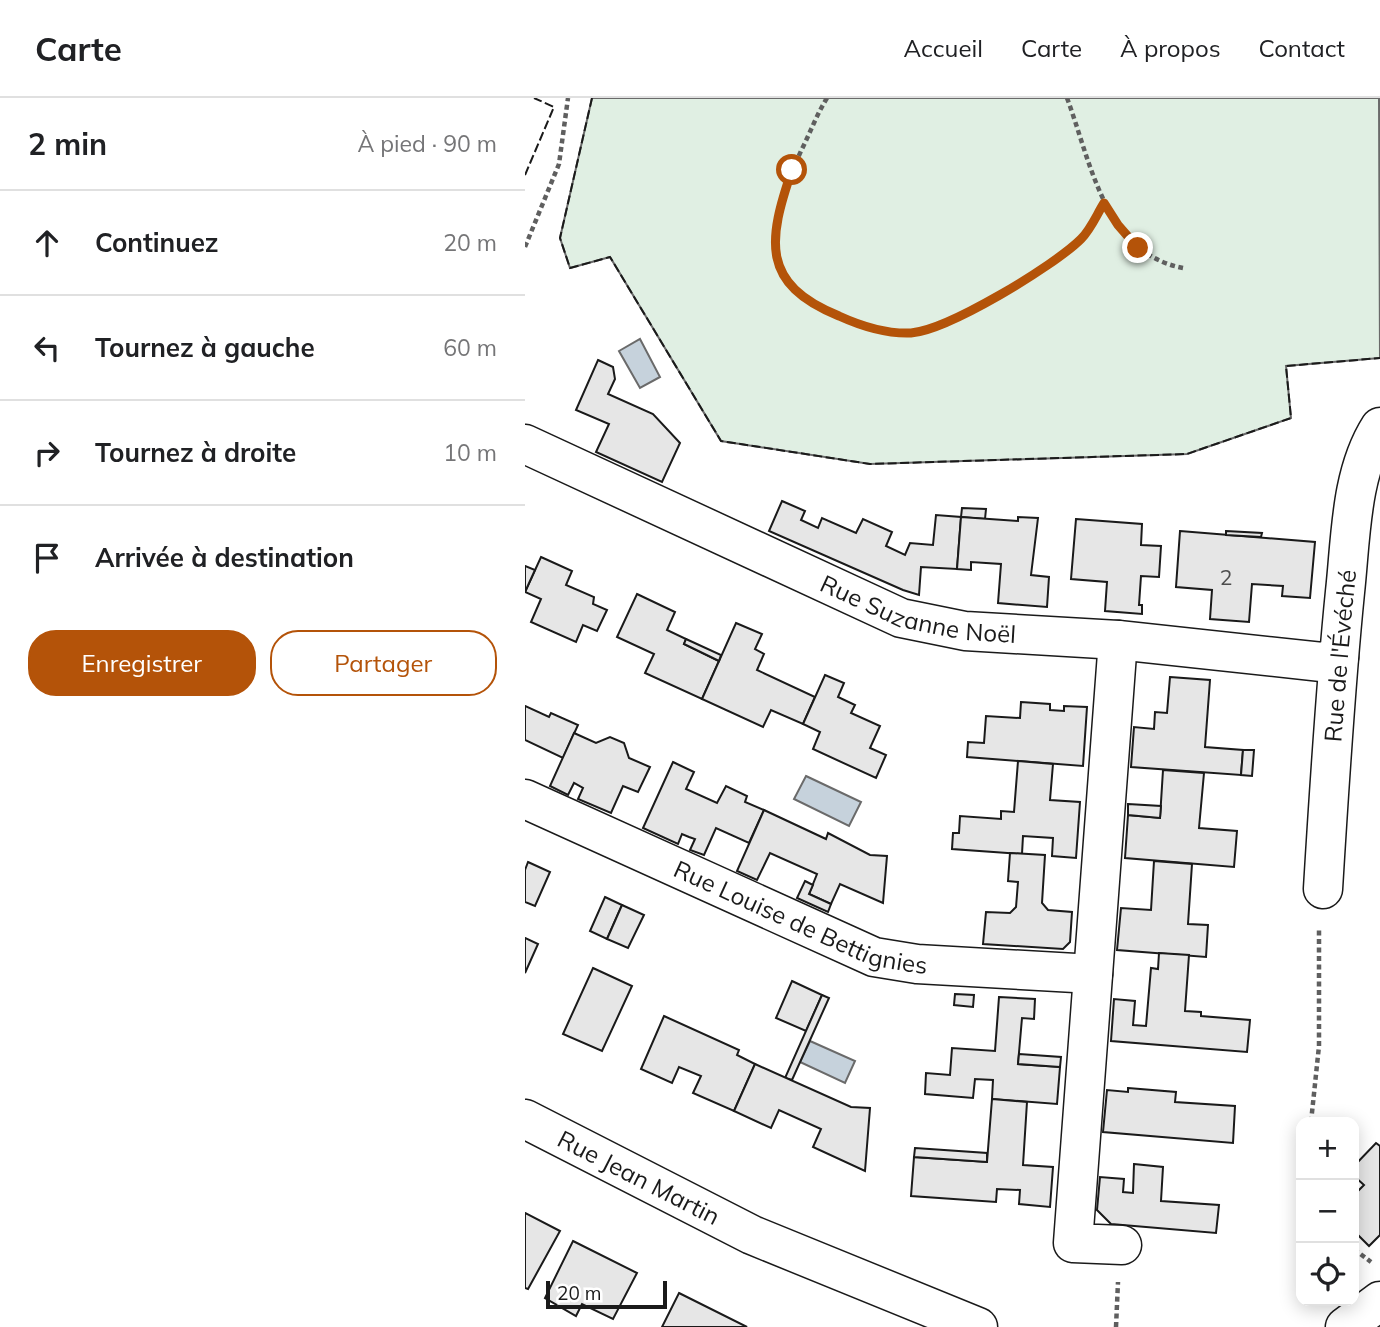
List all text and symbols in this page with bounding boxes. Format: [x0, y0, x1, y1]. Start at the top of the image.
text: Carte [35, 28, 122, 69]
text: Accueil [904, 33, 983, 63]
text: Carte [1021, 33, 1082, 63]
text: À propos [1120, 33, 1221, 63]
text: Contact [1259, 33, 1345, 63]
text: 2 min [28, 125, 107, 163]
text: À pied · 90 m [357, 129, 497, 158]
route start [776, 154, 807, 185]
icon: ahead [28, 224, 66, 262]
text: Continuez [95, 226, 219, 259]
text: 20 m [443, 228, 497, 257]
route end [1122, 232, 1153, 263]
icon: left [28, 329, 66, 367]
text: Tournez à gauche [95, 331, 315, 364]
text: 60 m [443, 333, 497, 362]
icon: right [28, 434, 66, 472]
text: Tournez à droite [95, 436, 296, 469]
text: 10 m [443, 438, 497, 467]
icon: arrive [28, 539, 66, 577]
text: Arrivée à destination [95, 541, 354, 574]
house number: 2 [1220, 564, 1232, 590]
street label: Rue Suzanne Noël [816, 568, 1017, 649]
street label: Rue de l'Évéché [1317, 568, 1362, 743]
button: Enregistrer [28, 630, 256, 696]
button: Partager [270, 630, 497, 696]
street label: Rue Louise de Bettignies [669, 853, 928, 980]
map controls [1296, 1117, 1359, 1306]
button: + [1296, 1117, 1359, 1180]
street label: Rue Jean Martin [553, 1123, 725, 1231]
button: − [1296, 1180, 1359, 1243]
button: locate [1296, 1243, 1359, 1306]
scale bar [546, 1278, 667, 1310]
text: 20 m [557, 1281, 601, 1305]

